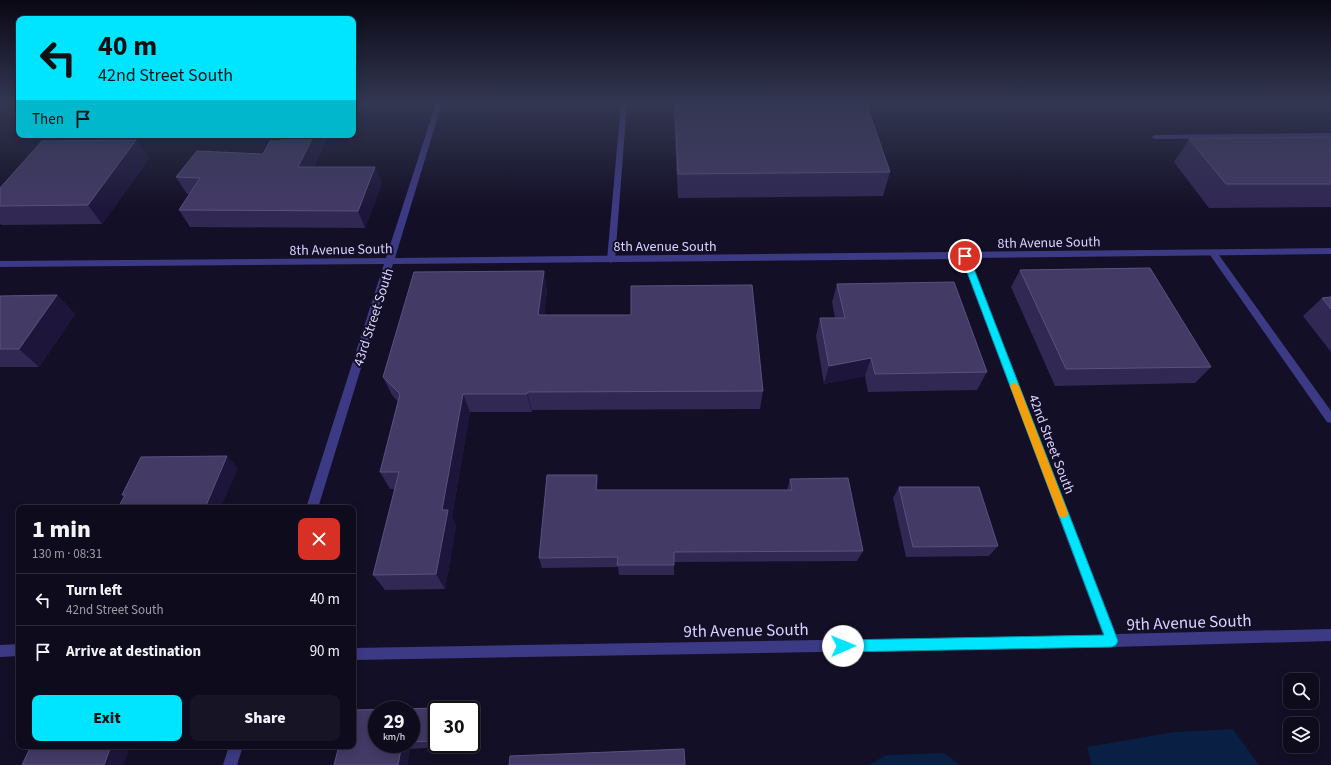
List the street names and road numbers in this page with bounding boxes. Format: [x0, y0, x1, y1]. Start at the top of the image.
street label: 8th Avenue South [997, 232, 1101, 254]
street label: 8th Avenue South [613, 237, 717, 257]
street label: 8th Avenue South [289, 239, 393, 261]
street label: 43rd Street South [349, 266, 399, 369]
street label: 42nd Street South [1023, 392, 1079, 497]
street label: 9th Avenue South [1126, 609, 1252, 637]
street label: 9th Avenue South [683, 618, 809, 644]

